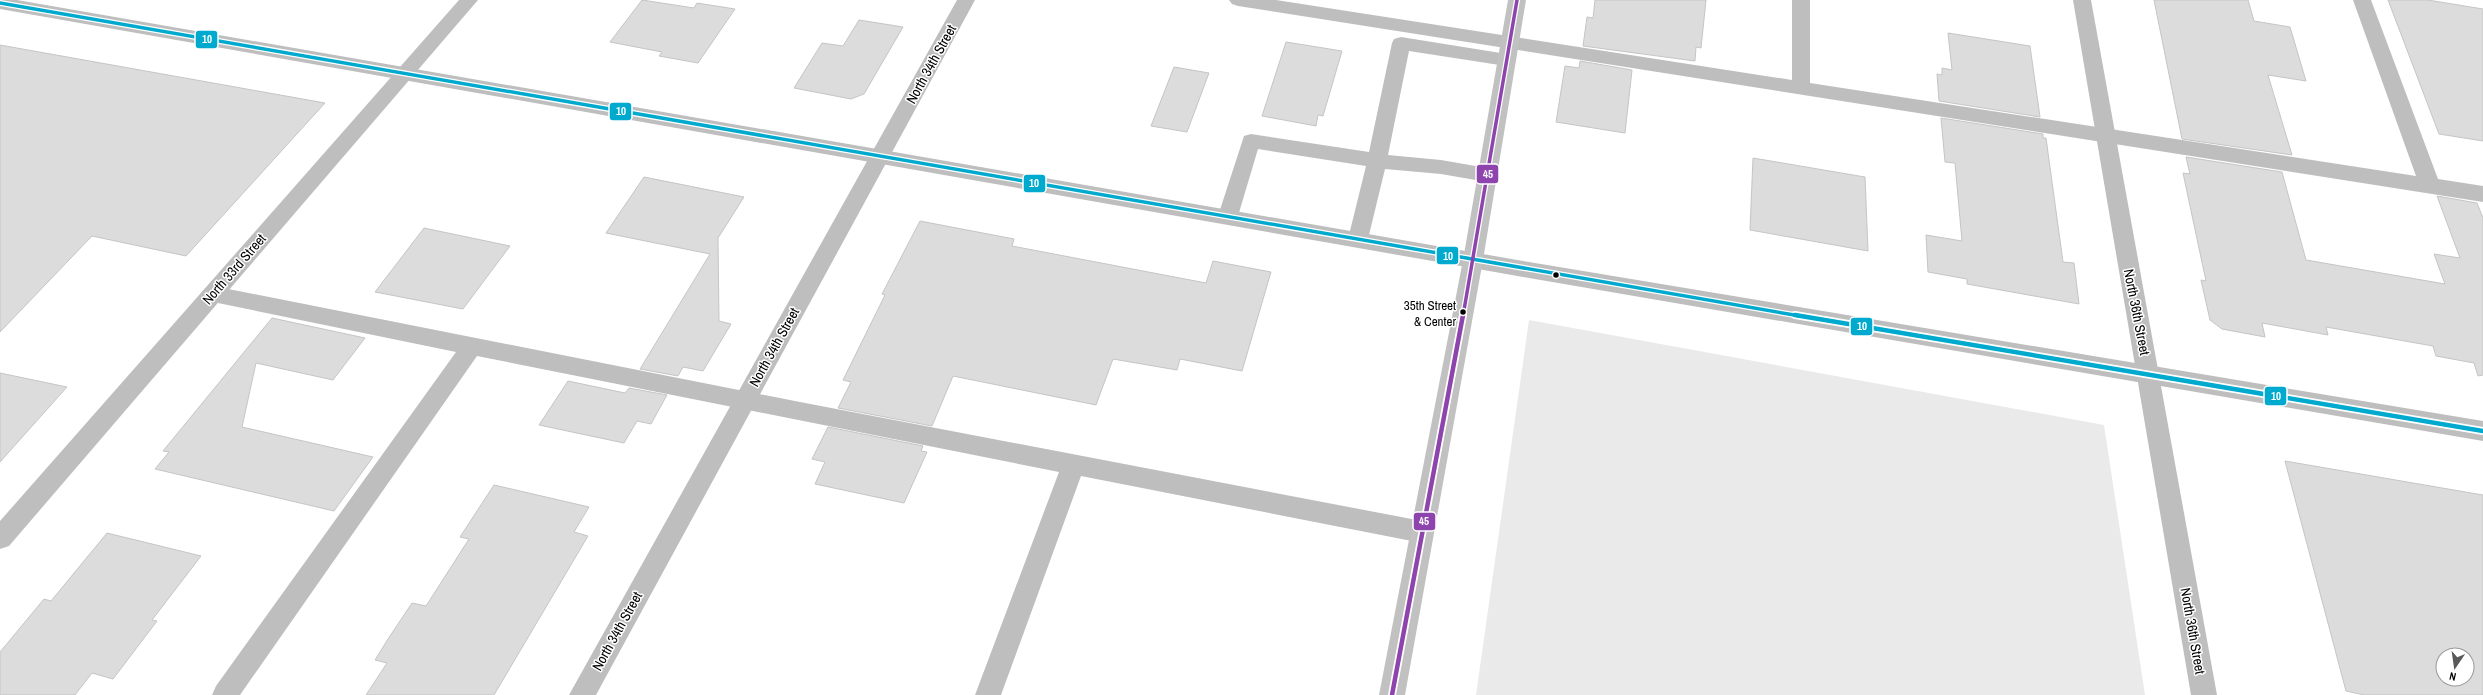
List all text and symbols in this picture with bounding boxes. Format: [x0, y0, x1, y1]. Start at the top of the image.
street label: North 34th Street [902, 21, 960, 107]
line badge: 10 [195, 30, 218, 49]
text: 10 [202, 32, 212, 46]
line badge: 10 [609, 102, 632, 121]
text: 10 [616, 104, 626, 118]
line badge: 45 [1476, 164, 1499, 184]
text: 45 [1483, 167, 1493, 181]
line badge: 10 [1023, 174, 1046, 193]
text: 10 [1029, 176, 1039, 190]
street label: North 33rd Street [198, 230, 270, 308]
line badge: 10 [1436, 246, 1459, 265]
text: 10 [1443, 249, 1453, 263]
street label: North 36th Street [2120, 267, 2154, 357]
unlabelled marker [1551, 270, 1561, 280]
place label: 35th Street & Center [1404, 297, 1456, 330]
street label: North 34th Street [745, 304, 803, 390]
marker: 35th Street & Center [1458, 307, 1468, 317]
line badge: 10 [1850, 317, 1873, 336]
text: 10 [1857, 319, 1867, 333]
line badge: 10 [2264, 386, 2287, 406]
text: 10 [2271, 389, 2281, 403]
line badge: 45 [1413, 512, 1436, 531]
text: 45 [1419, 514, 1429, 528]
street label: North 36th Street [2177, 586, 2209, 676]
street label: North 34th Street [588, 588, 646, 674]
north arrow [2435, 647, 2475, 687]
text: N [2448, 669, 2457, 684]

